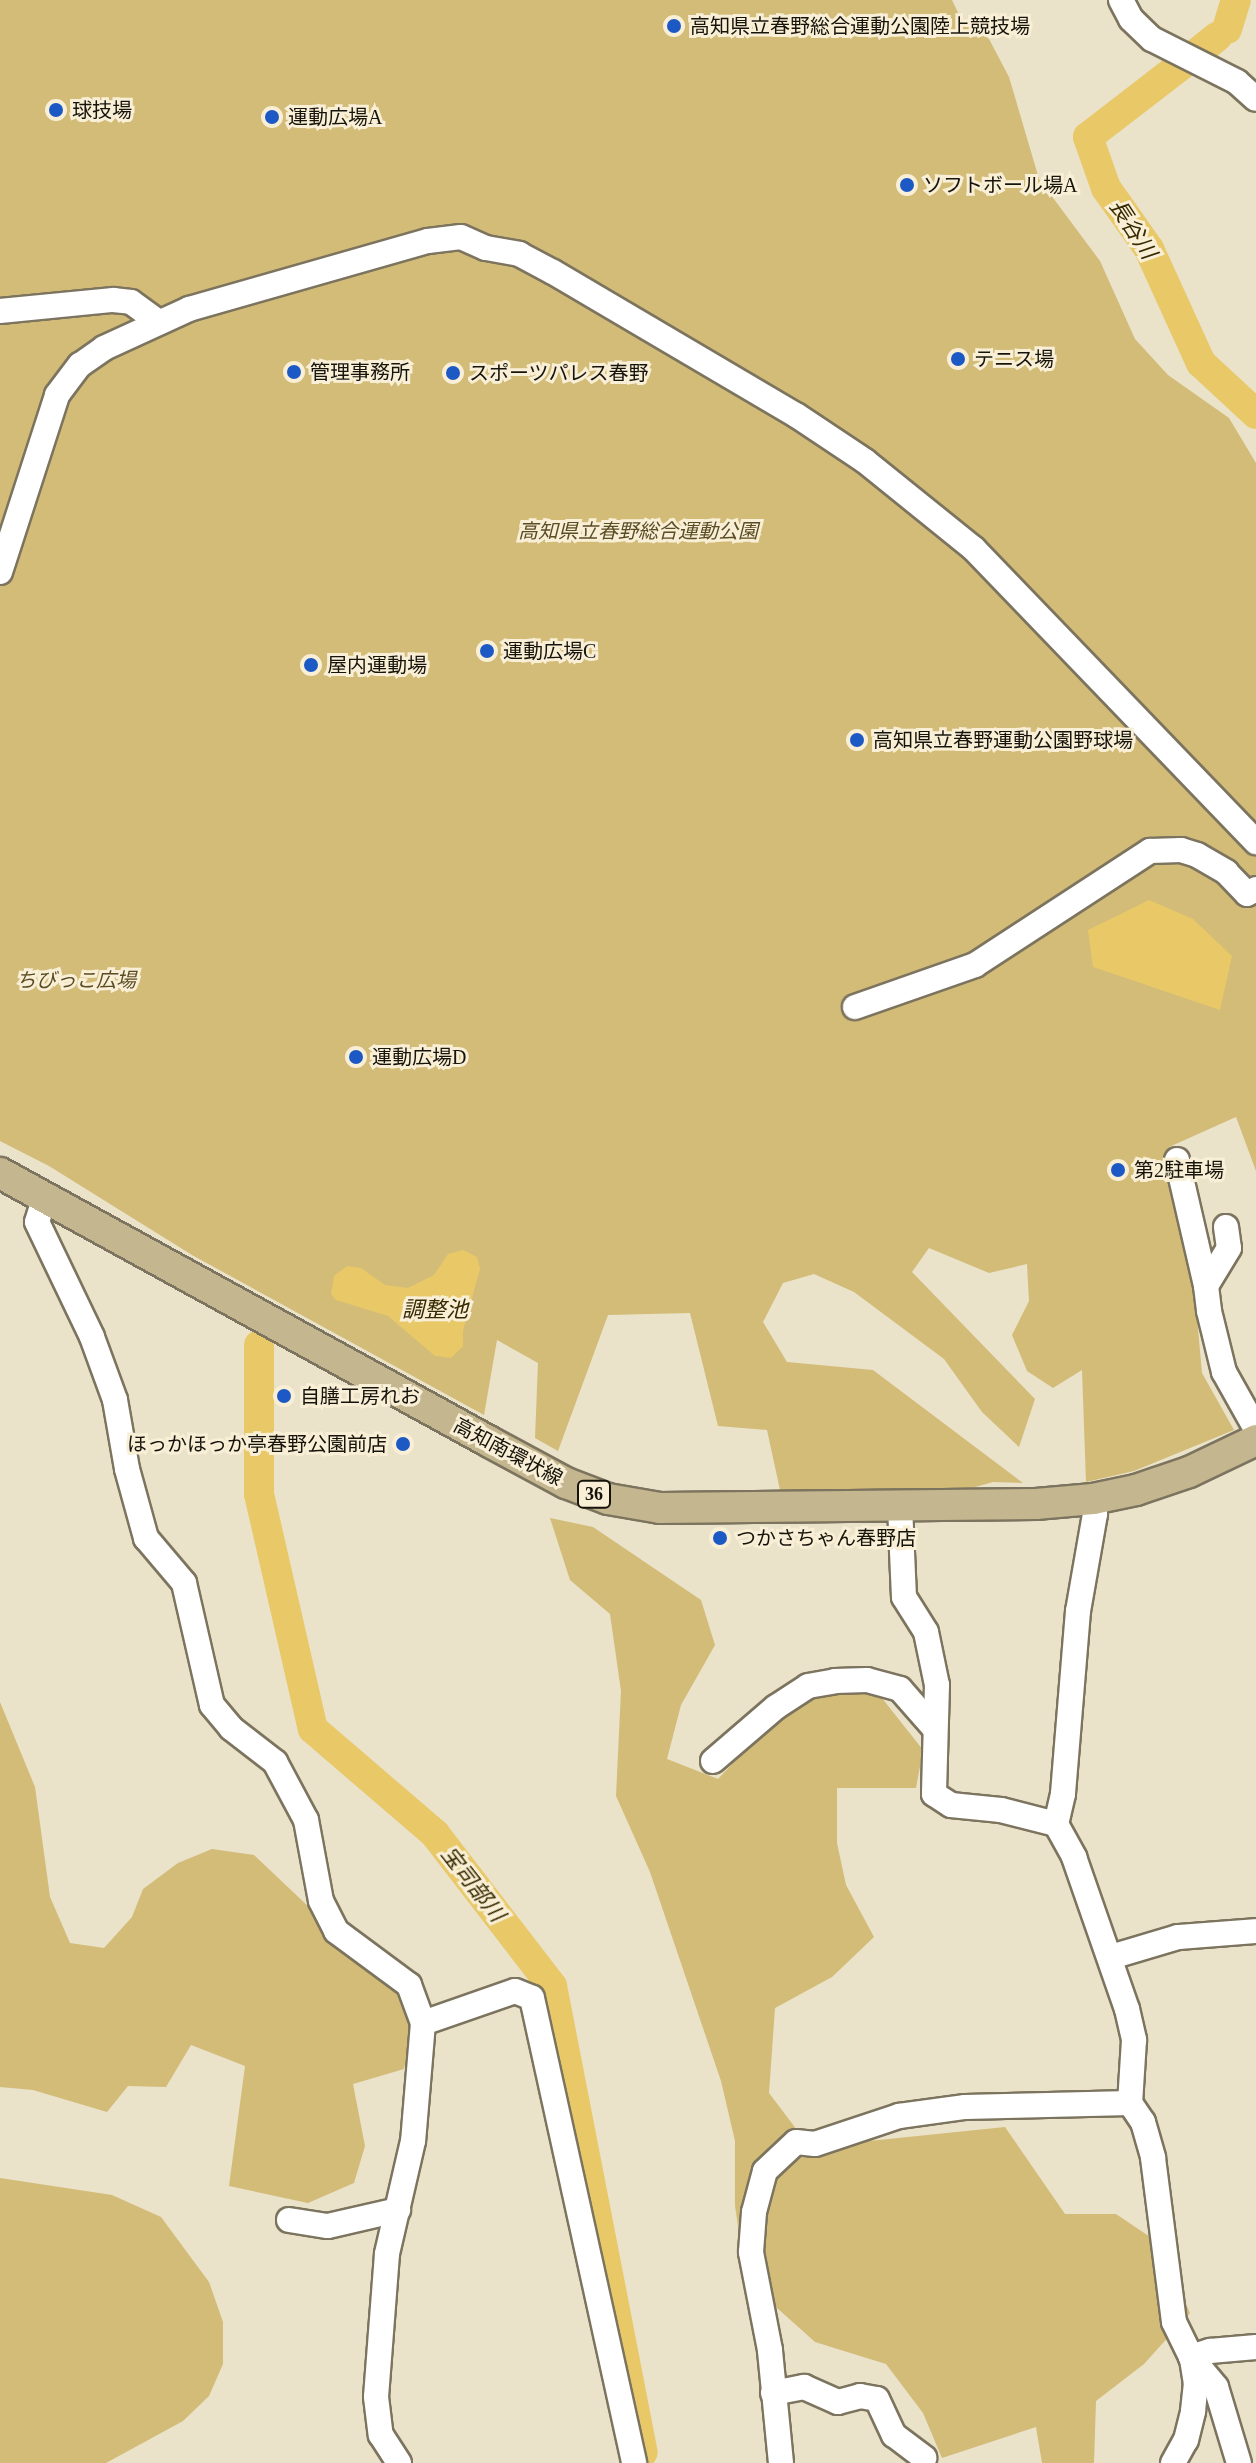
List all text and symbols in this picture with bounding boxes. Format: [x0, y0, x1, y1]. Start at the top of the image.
place label: 高知県立春野総合運動公園陸上競技場 [690, 14, 1030, 38]
marker: 高知県立春野総合運動公園陸上競技場 [665, 17, 683, 35]
place label: 球技場 [72, 98, 132, 122]
marker: 球技場 [47, 101, 65, 119]
place label: 運動広場A [288, 105, 382, 129]
marker: 運動広場A [263, 108, 281, 126]
place label: ソフトボール場A [923, 173, 1077, 197]
marker: ソフトボール場A [898, 176, 916, 194]
water label: 長谷川 [1104, 194, 1162, 264]
place label: テニス場 [974, 347, 1054, 371]
marker: テニス場 [949, 350, 967, 368]
place label: 管理事務所 [310, 360, 410, 384]
place label: スポーツパレス春野 [469, 361, 649, 385]
marker: 管理事務所 [285, 363, 303, 381]
marker: スポーツパレス春野 [444, 364, 462, 382]
park label: 高知県立春野総合運動公園 [518, 519, 758, 543]
place label: 運動広場C [503, 639, 596, 663]
marker: 運動広場C [478, 642, 496, 660]
place label: 屋内運動場 [327, 653, 427, 677]
marker: 屋内運動場 [302, 656, 320, 674]
place label: 高知県立春野運動公園野球場 [873, 728, 1133, 752]
marker: 高知県立春野運動公園野球場 [848, 731, 866, 749]
park label: ちびっこ広場 [16, 968, 136, 992]
place label: 運動広場D [372, 1045, 466, 1069]
marker: 運動広場D [347, 1048, 365, 1066]
place label: 第2駐車場 [1134, 1158, 1224, 1182]
marker: 第2駐車場 [1109, 1161, 1127, 1179]
water label: 調整池 [402, 1297, 468, 1323]
place label: 自膳工房れお [300, 1384, 420, 1408]
marker: 自膳工房れお [275, 1387, 293, 1405]
street label: 高知南環状線 [449, 1413, 567, 1491]
place label: ほっかほっか亭春野公園前店 [127, 1432, 387, 1456]
marker: ほっかほっか亭春野公園前店 [394, 1435, 412, 1453]
road number: 36 [576, 1480, 612, 1508]
place label: つかさちゃん春野店 [736, 1526, 916, 1550]
marker: つかさちゃん春野店 [711, 1529, 729, 1547]
water label: 宝司部川 [436, 1841, 510, 1927]

